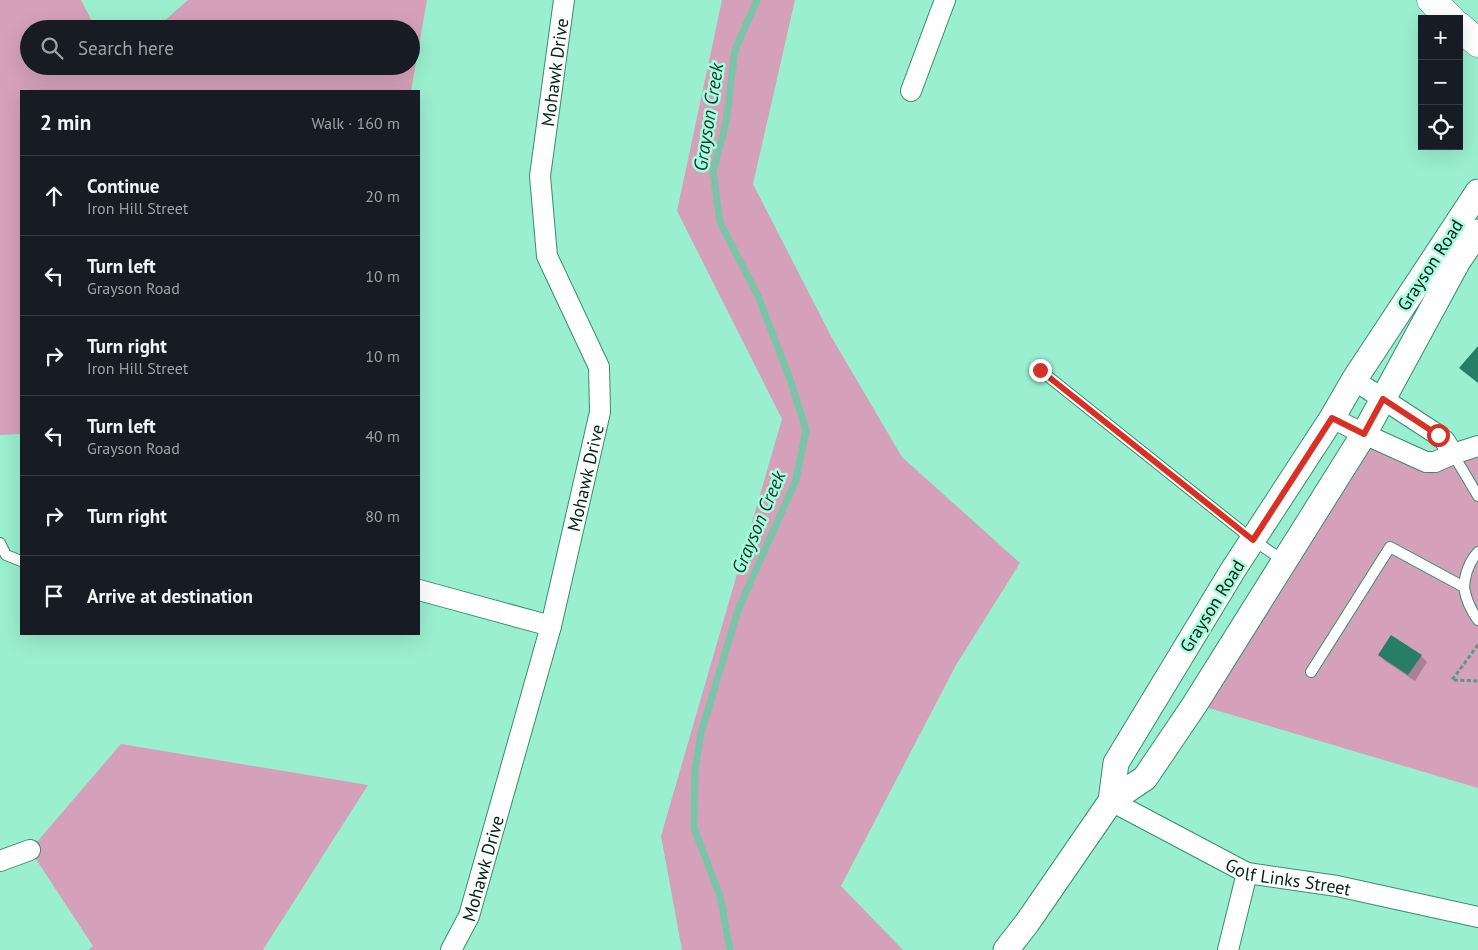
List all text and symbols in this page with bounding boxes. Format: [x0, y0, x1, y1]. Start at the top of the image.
map controls [1418, 15, 1463, 150]
button: + [1418, 15, 1463, 60]
street label: Mohawk Drive [535, 17, 573, 128]
search box [20, 20, 420, 75]
icon: search [38, 34, 66, 62]
text: Search here [78, 36, 174, 60]
water label: Grayson Creek [688, 60, 729, 173]
button: − [1418, 60, 1463, 105]
button: locate [1418, 105, 1463, 150]
text: 2 min [40, 109, 91, 136]
text: Walk · 160 m [311, 113, 400, 133]
text: Continue [87, 174, 159, 198]
icon: ahead [40, 182, 68, 210]
text: 20 m [365, 186, 400, 206]
text: Iron Hill Street [87, 198, 188, 218]
street label: Grayson Road [1392, 215, 1468, 315]
text: Turn left [87, 254, 156, 278]
icon: left [40, 262, 68, 290]
text: 10 m [365, 266, 400, 286]
text: Grayson Road [87, 278, 180, 298]
text: Turn right [87, 334, 167, 358]
icon: right [40, 342, 68, 370]
text: 10 m [365, 346, 400, 366]
text: Iron Hill Street [87, 358, 188, 378]
route end [1029, 359, 1052, 382]
text: Turn left [87, 414, 156, 438]
icon: left [40, 422, 68, 450]
street label: Mohawk Drive [562, 422, 608, 533]
route start [1427, 424, 1450, 447]
text: 40 m [365, 426, 400, 446]
text: Grayson Road [87, 438, 180, 458]
water label: Grayson Creek [726, 466, 791, 577]
icon: right [40, 502, 68, 530]
text: Turn right [87, 504, 167, 528]
text: 80 m [365, 506, 400, 526]
street label: Grayson Road [1175, 556, 1249, 656]
icon: arrive [40, 582, 68, 610]
text: Arrive at destination [87, 584, 253, 608]
street label: Mohawk Drive [457, 813, 508, 924]
street label: Golf Links Street [1222, 852, 1353, 900]

